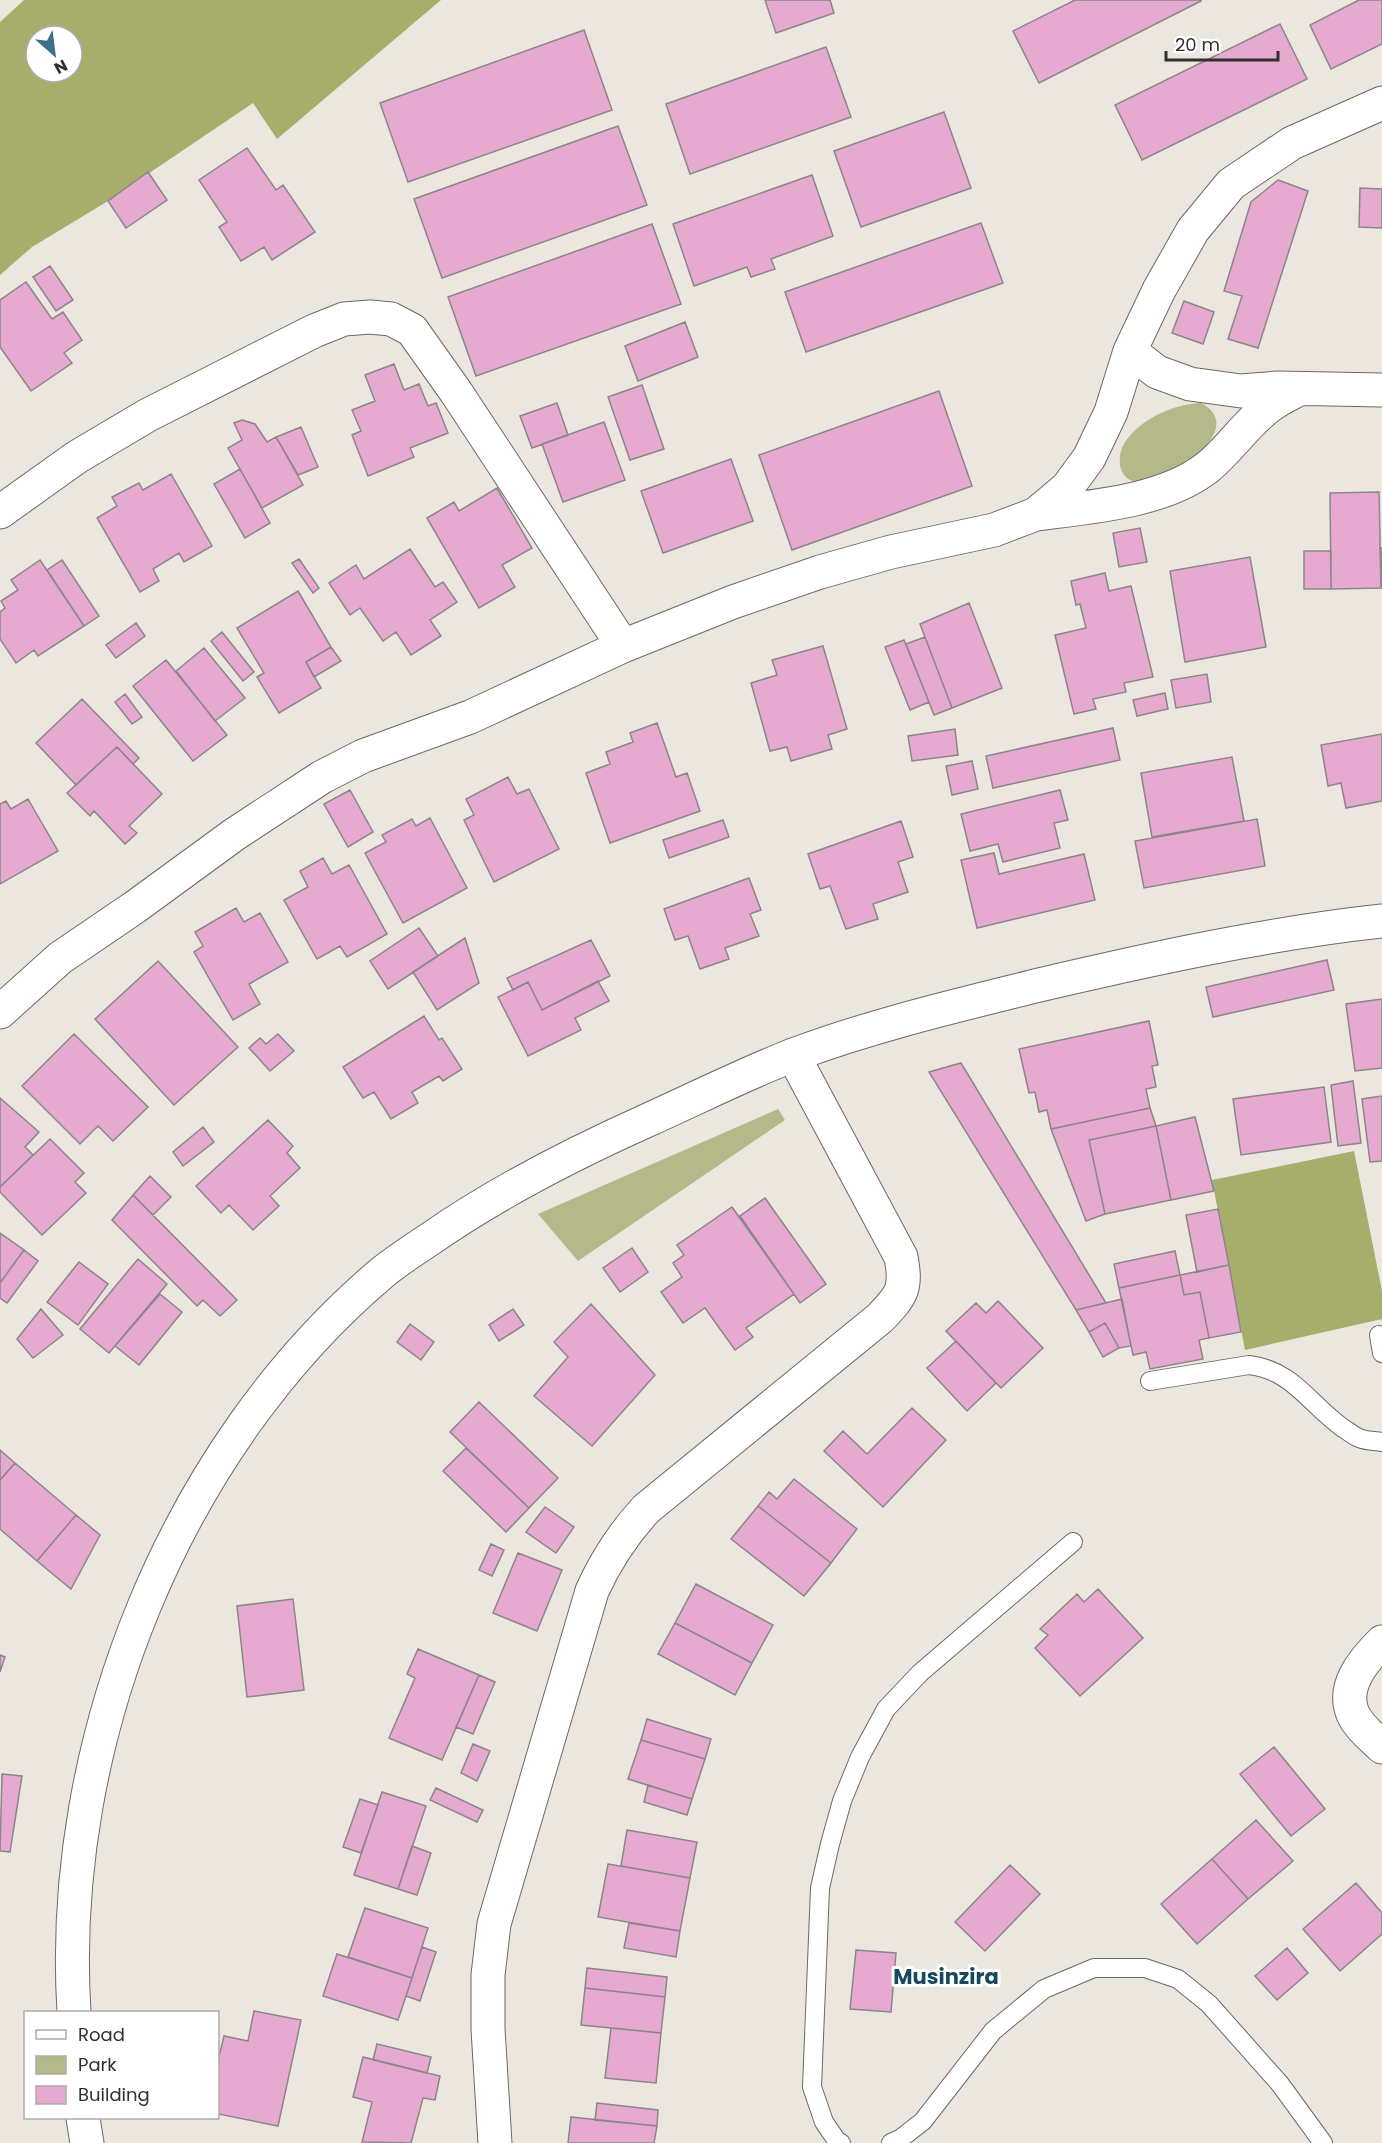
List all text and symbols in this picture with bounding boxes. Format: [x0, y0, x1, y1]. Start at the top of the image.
north arrow [24, 24, 84, 84]
scale bar [1166, 24, 1278, 62]
text: 20 m [1175, 32, 1220, 57]
text: N [50, 54, 72, 80]
district label: Musinzira [893, 1962, 999, 1991]
legend [24, 2011, 219, 2119]
text: Road [78, 2022, 125, 2047]
text: Park [78, 2052, 117, 2077]
text: Building [78, 2082, 150, 2107]

